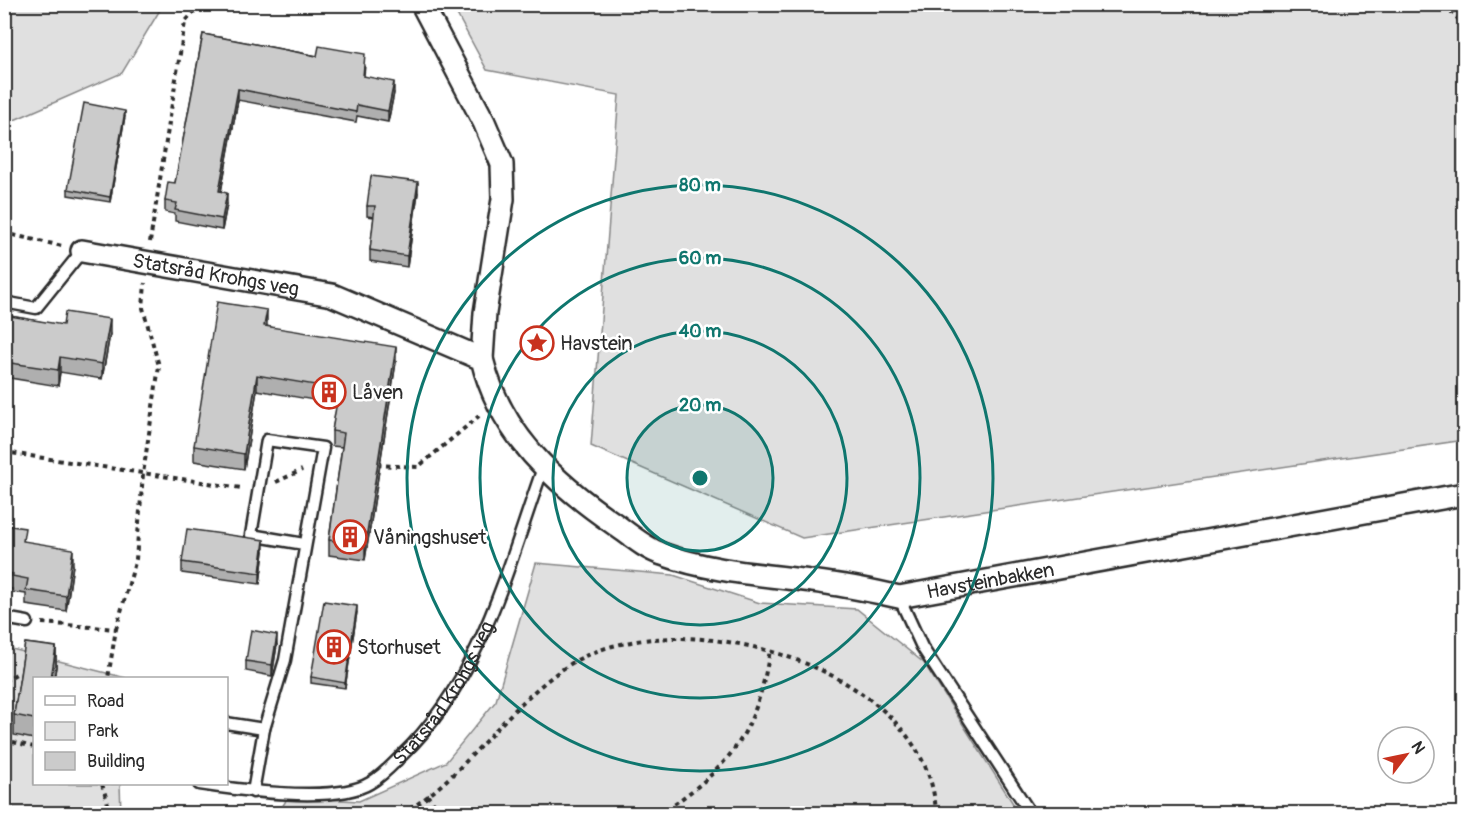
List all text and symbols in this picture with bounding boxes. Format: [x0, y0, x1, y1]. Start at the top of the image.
text: 80 m [679, 174, 721, 197]
text: 60 m [679, 247, 721, 270]
street label: Statsråd Krohgs veg [131, 248, 301, 302]
text: 40 m [679, 320, 721, 343]
place icon: Havstein [519, 325, 555, 361]
place label: Havstein [560, 331, 633, 356]
building icon: Låven [311, 374, 347, 410]
place label: Låven [352, 380, 403, 405]
text: 20 m [679, 394, 721, 417]
centre of rings [690, 468, 710, 488]
building icon: Våningshuset [332, 519, 368, 555]
place label: Våningshuset [373, 525, 488, 550]
street label: Havsteinbakken [925, 557, 1056, 605]
street label: Statsråd Krohgs veg [387, 617, 500, 770]
building icon: Storhuset [316, 629, 352, 665]
place label: Storhuset [357, 635, 442, 660]
legend [33, 677, 228, 785]
text: Road [87, 690, 124, 713]
text: Park [87, 720, 119, 743]
north arrow [1376, 725, 1436, 785]
text: N [1407, 738, 1429, 758]
text: Building [87, 750, 145, 773]

